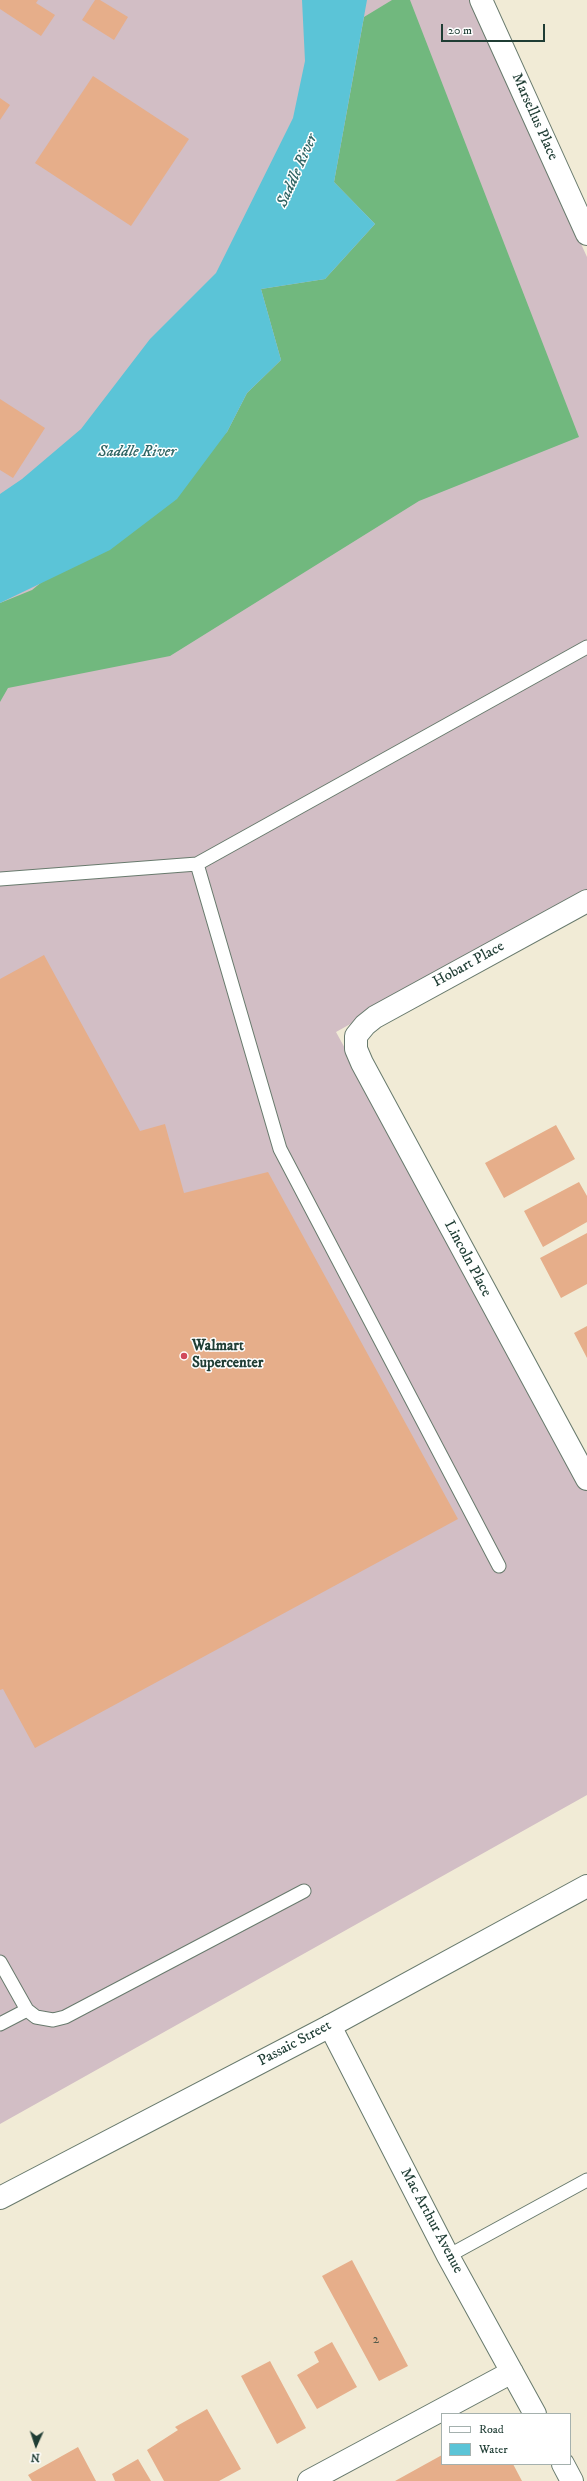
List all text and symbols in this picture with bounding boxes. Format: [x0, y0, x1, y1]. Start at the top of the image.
scale bar [443, 16, 547, 42]
text: 20 m [448, 23, 472, 38]
street label: Marsellus Place [507, 71, 561, 163]
water label: Saddle River [273, 132, 323, 210]
water label: Saddle River [98, 443, 176, 463]
street label: Hobart Place [430, 938, 508, 992]
street label: Lincoln Place [439, 1218, 495, 1300]
place label: Walmart Supercenter [192, 1338, 263, 1373]
marker: Walmart Supercenter [179, 1351, 189, 1361]
street label: Passaic Street [255, 2017, 335, 2071]
street label: Mac Arthur Avenue [396, 2165, 466, 2277]
house number: 2 [373, 2332, 379, 2348]
legend [441, 2413, 571, 2465]
text: Road [479, 2422, 504, 2437]
north arrow [16, 2425, 56, 2465]
text: Water [479, 2442, 508, 2457]
text: N [30, 2450, 40, 2464]

